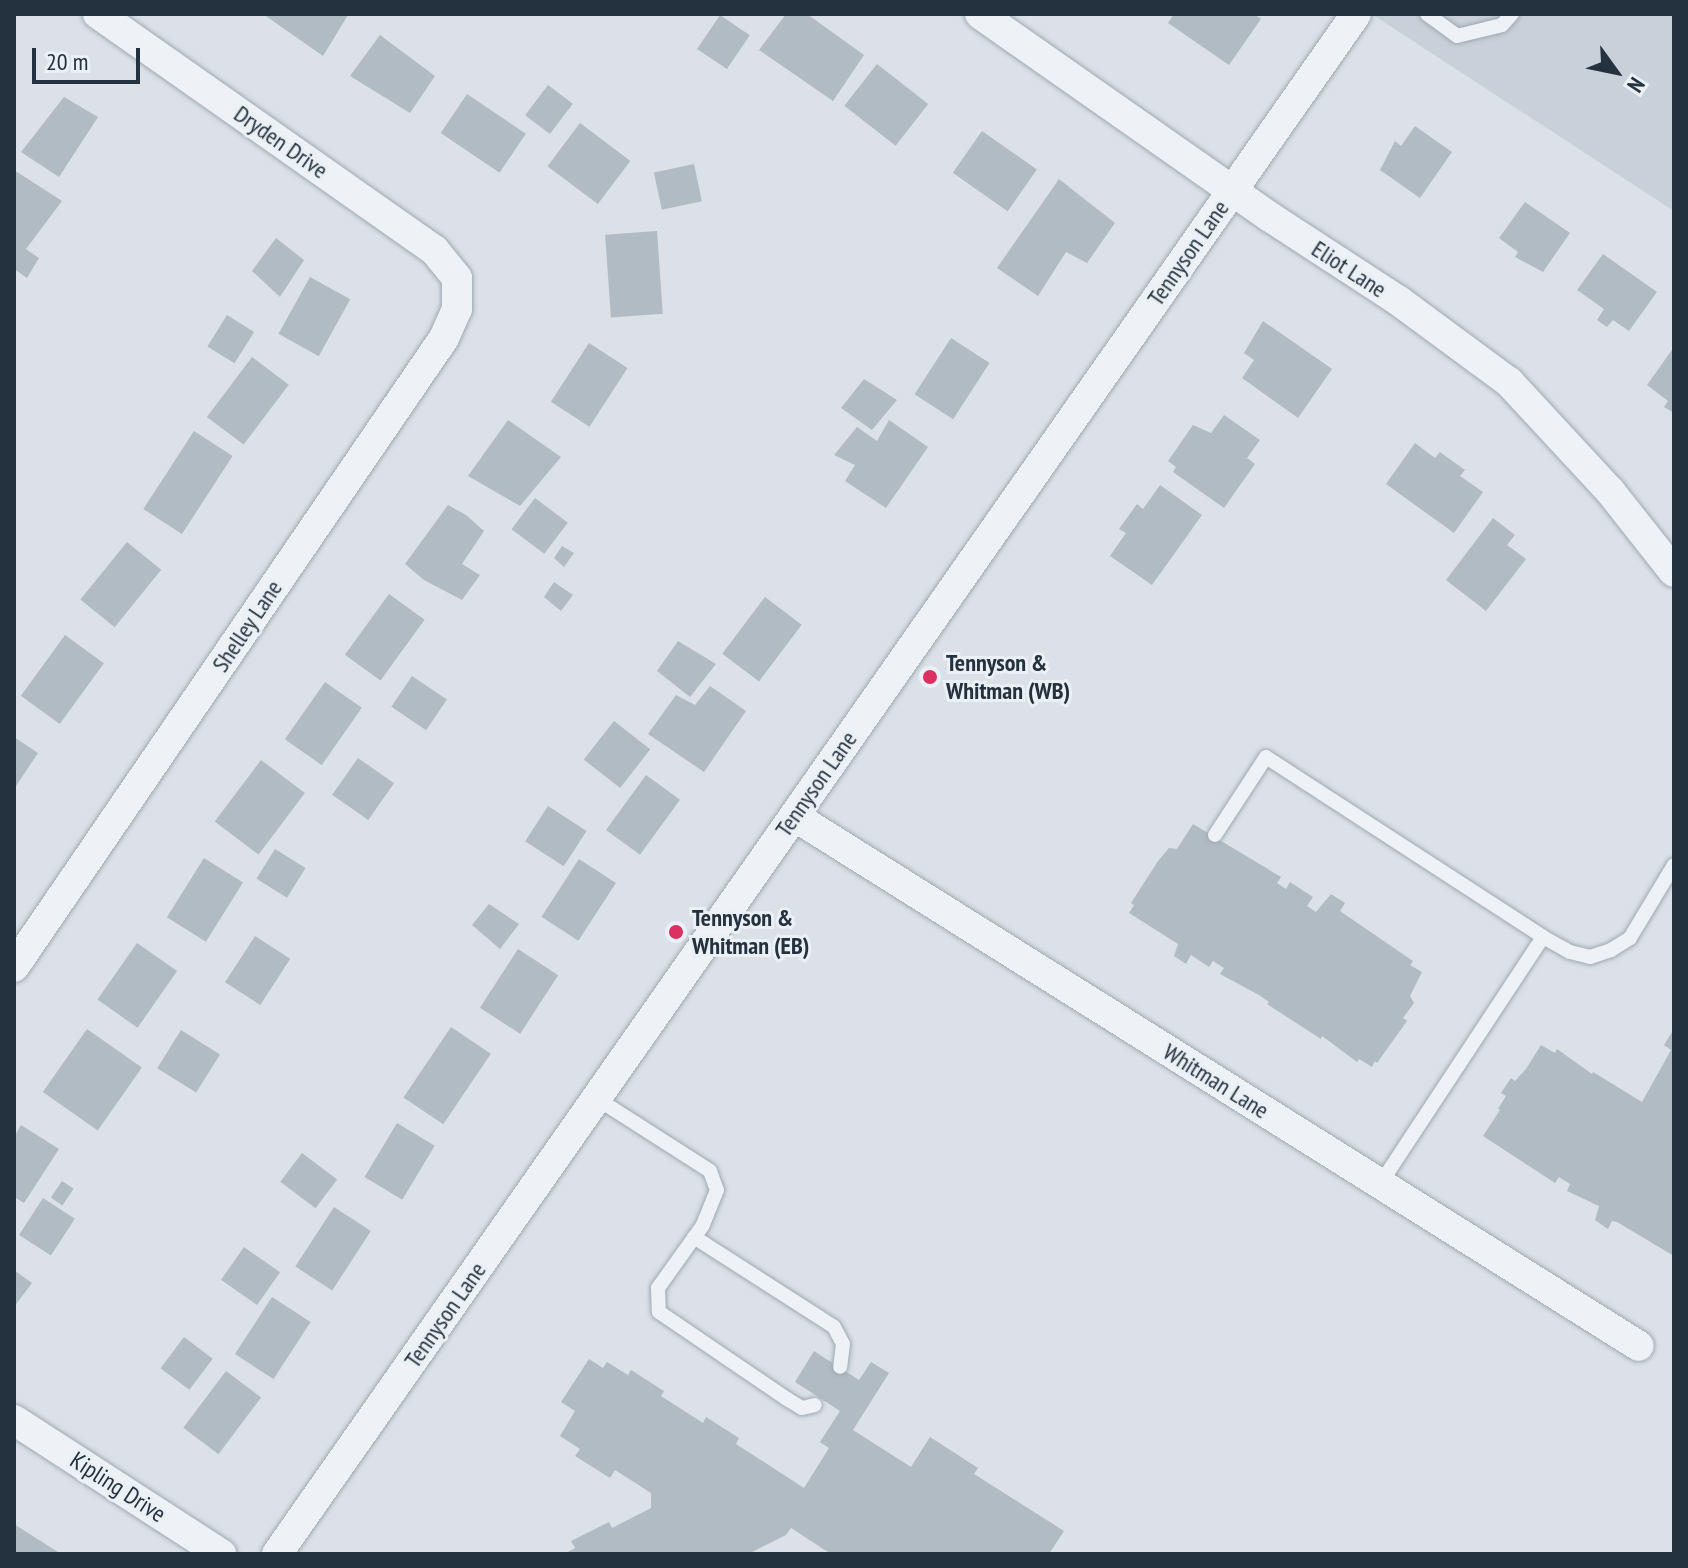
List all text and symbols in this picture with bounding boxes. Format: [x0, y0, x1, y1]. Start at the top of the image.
scale bar [36, 32, 144, 82]
north arrow [1576, 32, 1656, 112]
text: 20 m [46, 46, 88, 77]
text: N [1621, 72, 1651, 98]
street label: Dryden Drive [229, 99, 333, 185]
street label: Tennyson Lane [1141, 195, 1235, 311]
street label: Eliot Lane [1306, 234, 1392, 304]
street label: Shelley Lane [206, 574, 288, 678]
place label: Tennyson & Whitman (WB) [946, 649, 1070, 705]
marker: Tennyson & Whitman (WB) [921, 668, 939, 686]
street label: Tennyson Lane [769, 726, 863, 842]
place label: Tennyson & Whitman (EB) [692, 904, 809, 960]
marker: Tennyson & Whitman (EB) [667, 923, 685, 941]
street label: Whitman Lane [1158, 1037, 1274, 1125]
street label: Tennyson Lane [398, 1257, 492, 1373]
street label: Kipling Drive [65, 1446, 171, 1528]

